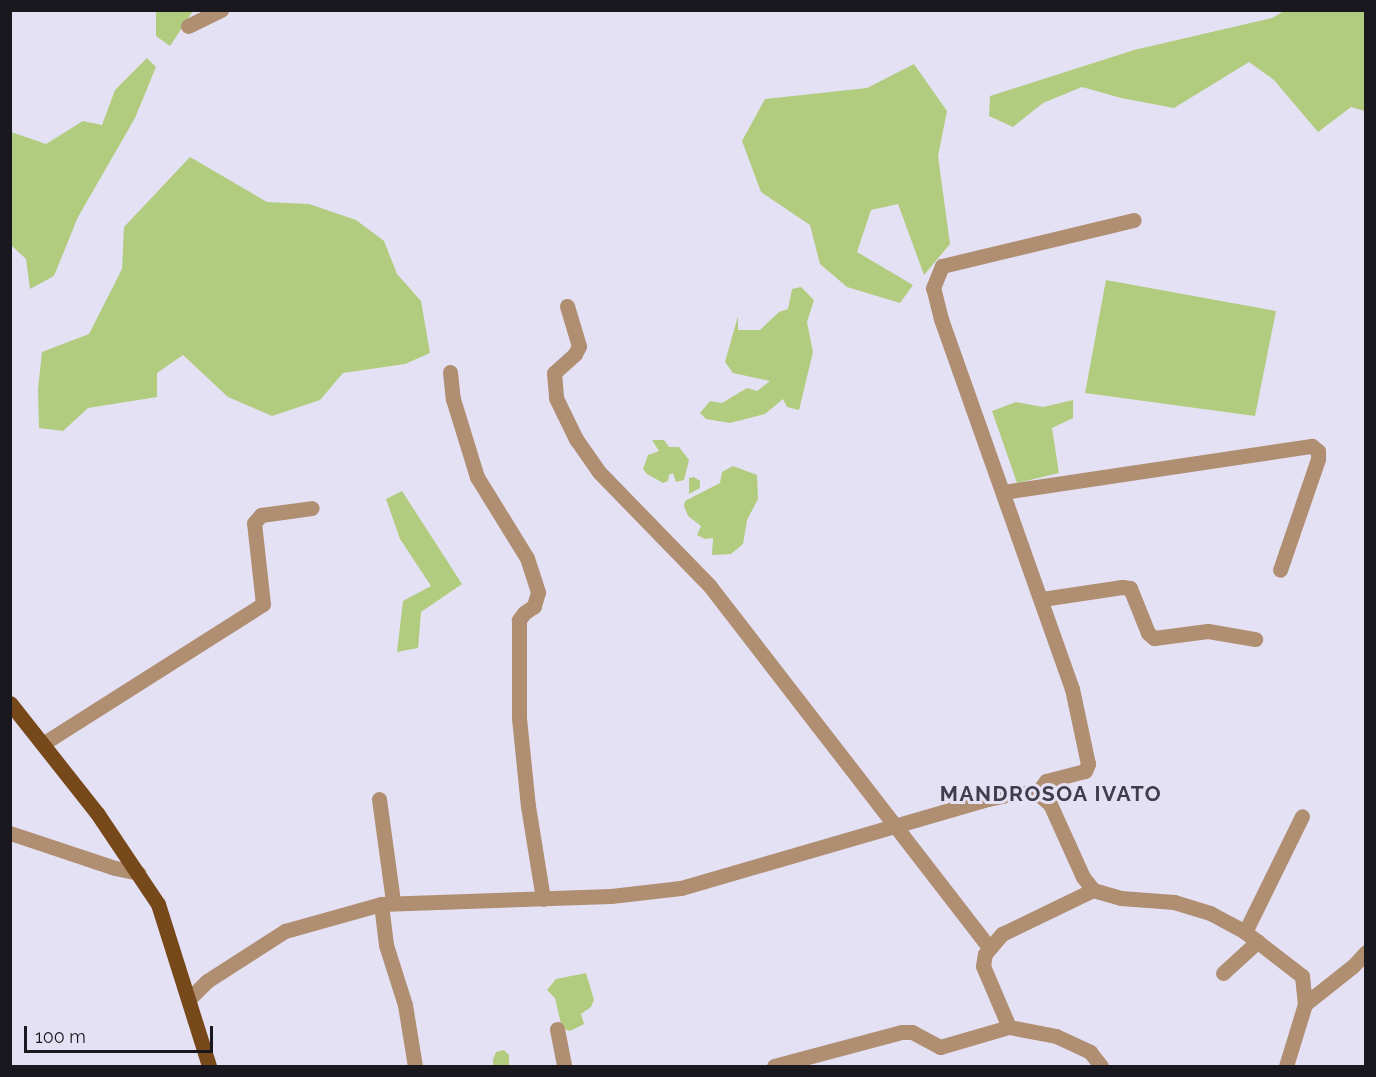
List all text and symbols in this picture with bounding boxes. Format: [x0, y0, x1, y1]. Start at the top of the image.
district label: MANDROSOA IVATO [939, 781, 1163, 807]
scale bar [27, 1014, 216, 1052]
text: 100 m [35, 1026, 86, 1047]

